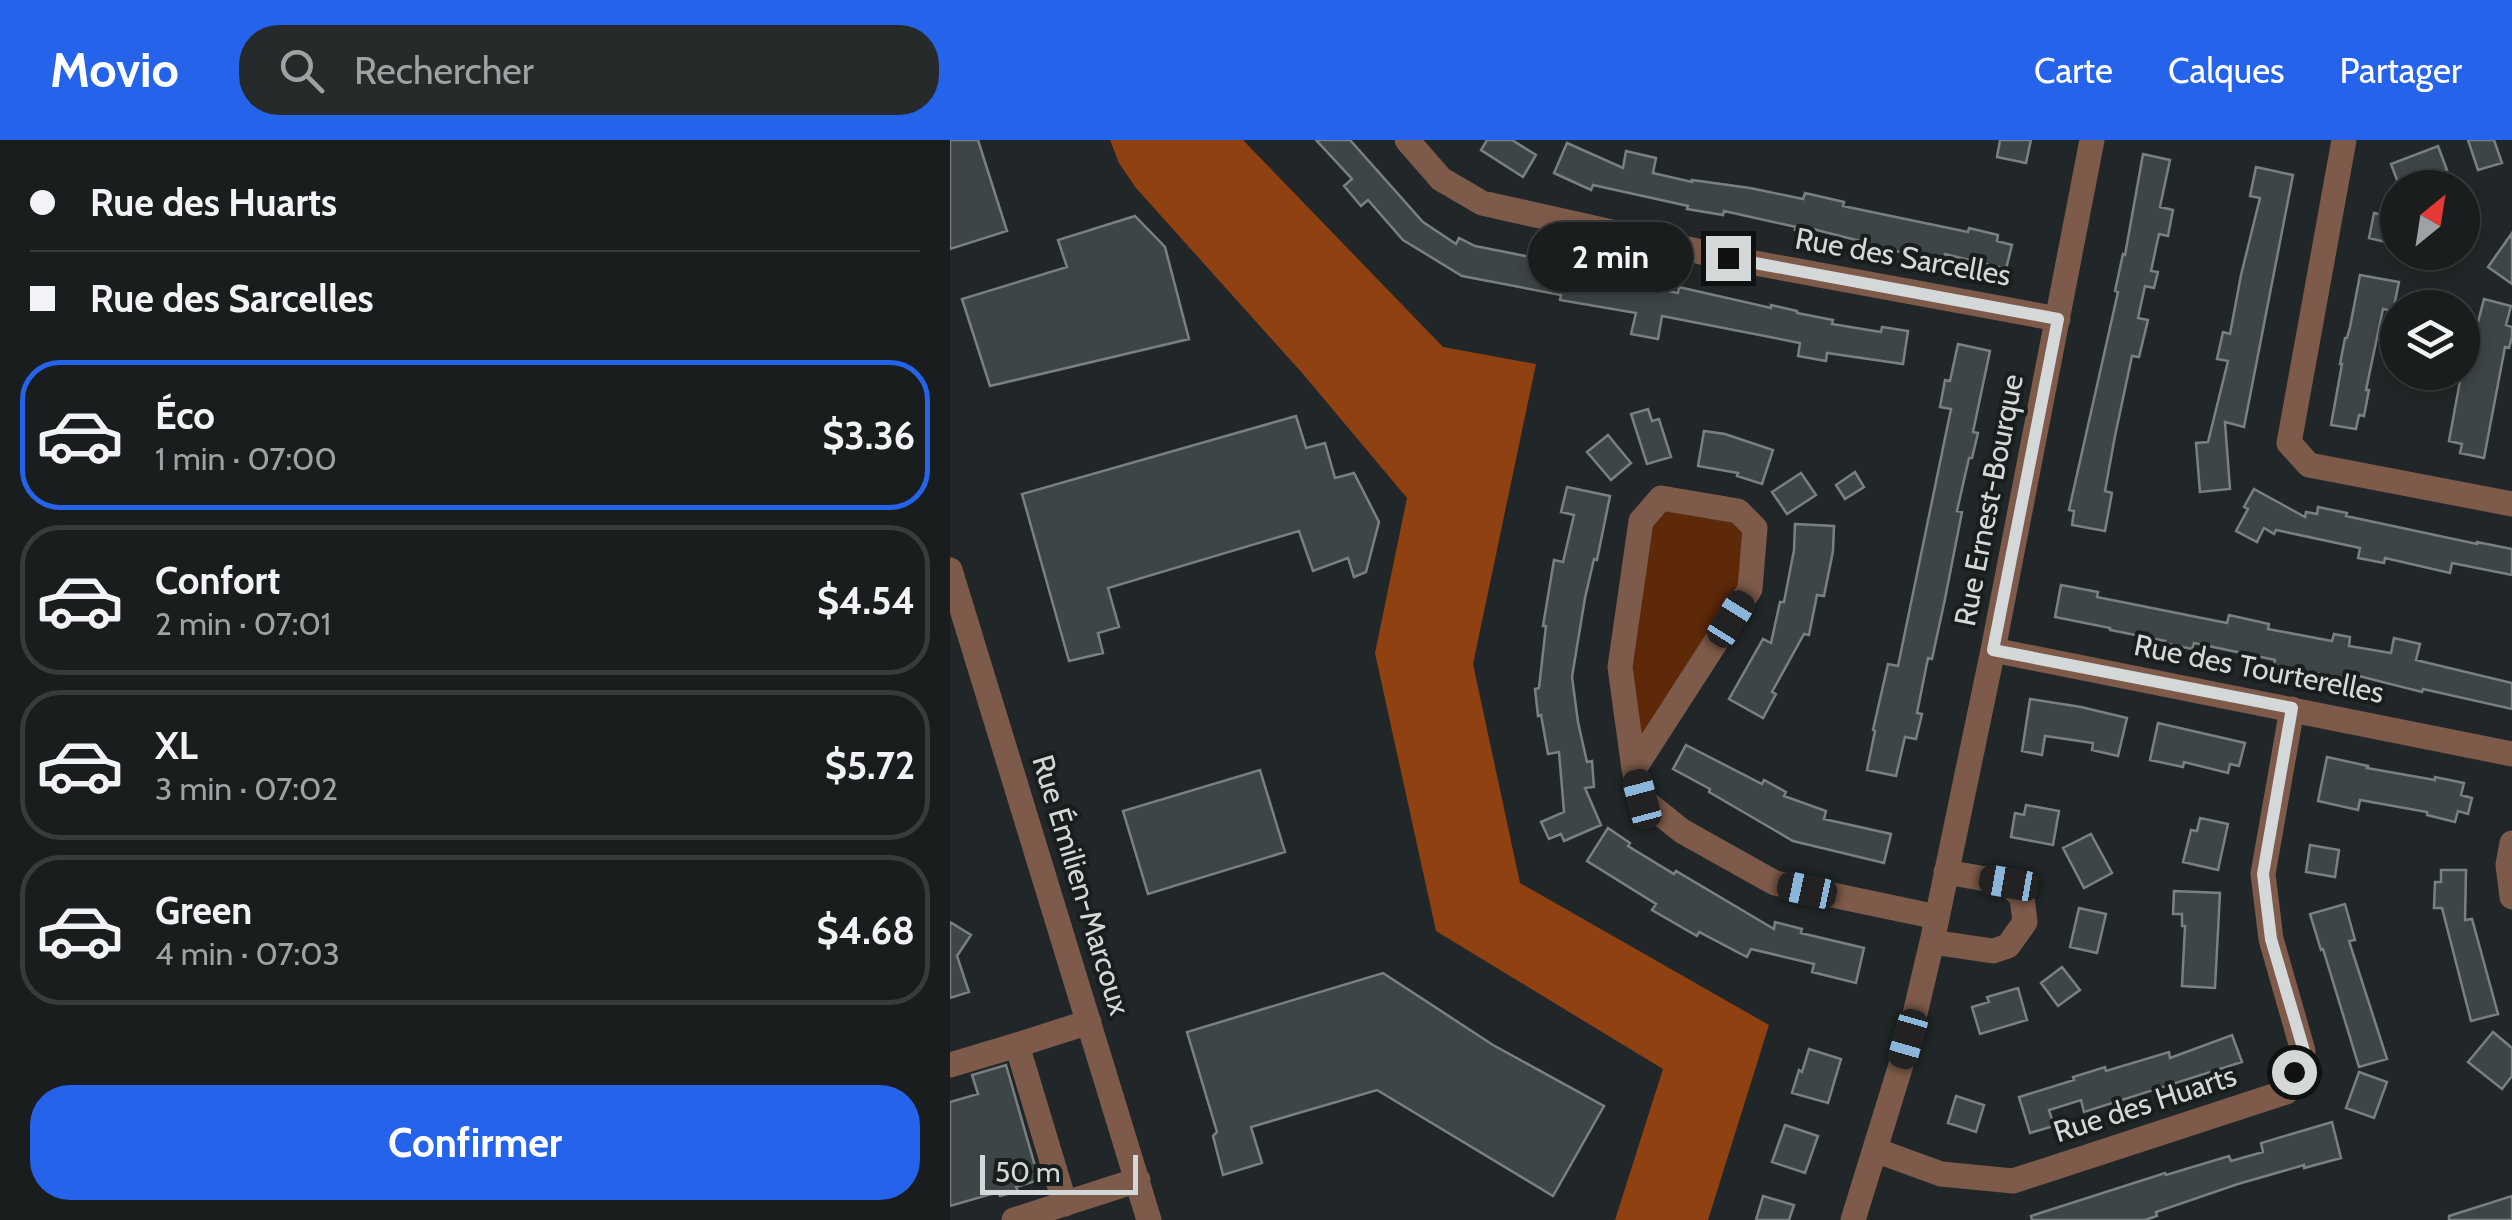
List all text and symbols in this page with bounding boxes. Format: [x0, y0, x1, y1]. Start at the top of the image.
search box [239, 25, 939, 115]
text: Movio [50, 41, 179, 99]
icon: search [274, 43, 329, 98]
text: Rechercher [354, 47, 534, 94]
text: Carte [2034, 49, 2113, 92]
text: Calques [2168, 49, 2285, 92]
text: Partager [2340, 49, 2462, 92]
north arrow [2380, 170, 2480, 270]
map controls [2380, 170, 2480, 390]
text: Rue des Huarts [90, 179, 337, 226]
street label: Rue des Sarcelles [1792, 219, 2014, 294]
callout: 2 min [1528, 223, 1693, 293]
route end [1706, 236, 1751, 281]
text: 2 min [1572, 237, 1649, 276]
text: Rue des Sarcelles [90, 275, 374, 322]
button: layers [2380, 290, 2480, 390]
street label: Rue Ernest-Bourque [1946, 371, 2031, 629]
icon: car [35, 390, 125, 480]
text: Éco [155, 392, 215, 439]
text: $3.36 [822, 412, 915, 459]
text: 1 min · 07:00 [155, 439, 337, 478]
icon: car [35, 555, 125, 645]
text: Confort [155, 557, 280, 604]
text: $4.54 [817, 577, 915, 624]
car [1702, 586, 1760, 652]
text: 2 min · 07:01 [155, 604, 331, 643]
street label: Rue des Tourterelles [2131, 626, 2387, 711]
icon: car [35, 720, 125, 810]
text: XL [155, 722, 198, 769]
text: $5.72 [825, 742, 915, 789]
street label: Rue Émilien-Marcoux [1024, 750, 1139, 1020]
car [1620, 766, 1664, 832]
text: 3 min · 07:02 [155, 769, 338, 808]
car [1977, 863, 2041, 903]
car [1775, 869, 1839, 911]
icon: car [35, 885, 125, 975]
text: Green [155, 887, 252, 934]
text: $4.68 [817, 907, 915, 954]
text: 4 min · 07:03 [155, 934, 340, 973]
car [1885, 1006, 1931, 1072]
route start [2272, 1050, 2317, 1095]
street label: Rue des Huarts [2049, 1057, 2241, 1150]
button: Confirmer [30, 1085, 920, 1200]
scale bar [980, 1150, 1138, 1194]
text: 50 m [995, 1155, 1061, 1189]

